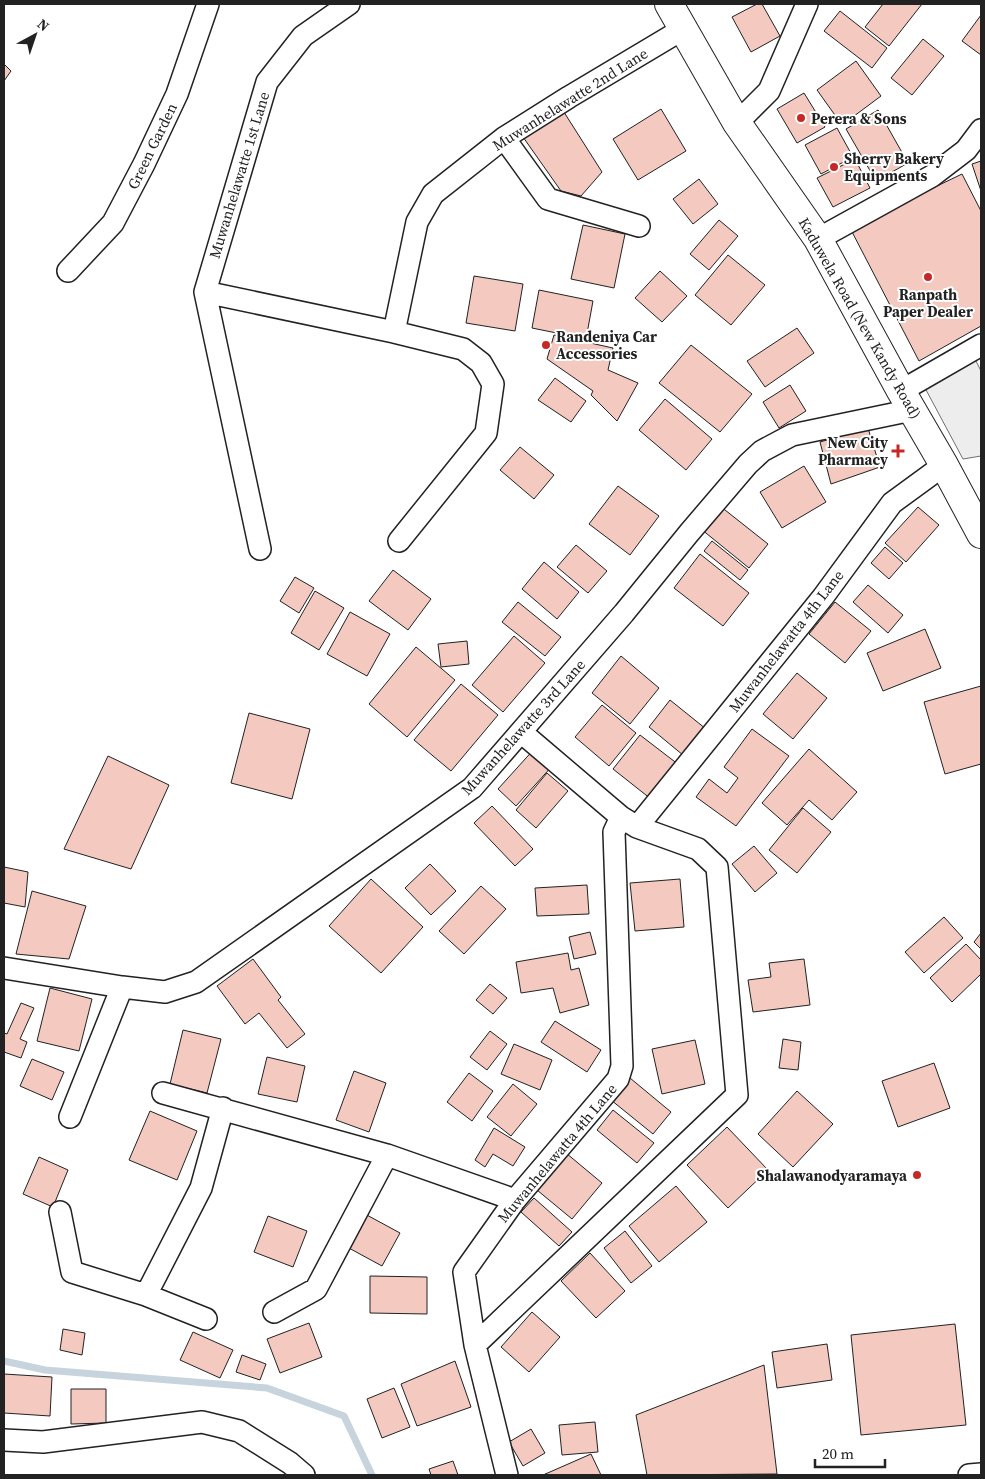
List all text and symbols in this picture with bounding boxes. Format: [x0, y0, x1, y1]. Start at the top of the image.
north arrow [10, 10, 60, 60]
text: N [33, 14, 54, 36]
street label: Muwanhelawatte 2nd Lane [488, 42, 652, 155]
street label: Muwanhelawatte 1st Lane [204, 89, 274, 261]
street label: Green Garden [122, 99, 182, 193]
place label: Perera & Sons [811, 108, 907, 129]
marker: Perera & Sons [795, 112, 807, 124]
place label: Sherry Bakery Equipments [844, 148, 944, 186]
marker: Sherry Bakery Equipments [828, 161, 840, 173]
street label: Kaduwela Road (New Kandy Road) [794, 213, 926, 423]
marker: Ranpath Paper Dealer [922, 271, 934, 283]
place label: Ranpath Paper Dealer [883, 284, 973, 322]
place label: Randeniya Car Accessories [556, 326, 657, 364]
marker: Randeniya Car Accessories [540, 339, 552, 351]
place label: New City Pharmacy [818, 432, 888, 470]
marker: New City Pharmacy [892, 445, 904, 457]
street label: Muwanhelawatta 4th Lane [724, 565, 849, 717]
street label: Muwanhelawatte 3rd Lane [456, 654, 590, 800]
street label: Muwanhelawatta 4th Lane [492, 1079, 622, 1227]
place label: Shalawanodyaramaya [757, 1165, 908, 1186]
marker: Shalawanodyaramaya [911, 1169, 923, 1181]
scale bar [815, 1436, 885, 1468]
text: 20 m [822, 1443, 854, 1464]

